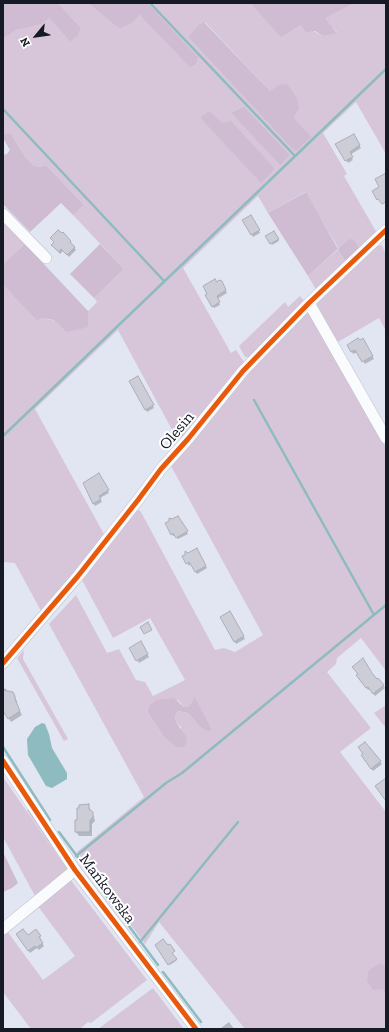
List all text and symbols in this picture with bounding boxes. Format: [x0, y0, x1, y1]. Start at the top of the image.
north arrow [16, 16, 56, 56]
text: N [17, 35, 33, 49]
street label: Olesin [156, 408, 198, 454]
street label: Mańkowska [75, 850, 139, 928]

